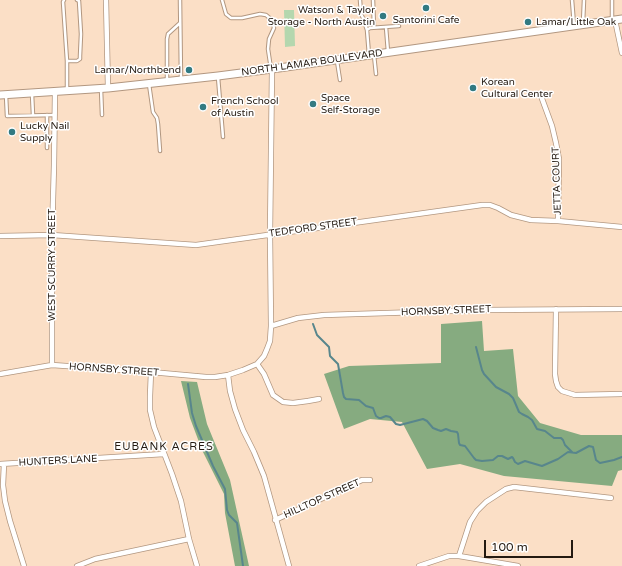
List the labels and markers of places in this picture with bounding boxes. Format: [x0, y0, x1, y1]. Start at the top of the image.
marker: Santorini Cafe [421, 3, 431, 13]
place label: Watson & Taylor Storage - North Austin [268, 4, 375, 28]
marker: Watson & Taylor Storage - North Austin [378, 11, 388, 21]
place label: Santorini Cafe [393, 14, 459, 26]
place label: Lamar/Little Oak [536, 16, 616, 28]
marker: Lamar/Little Oak [523, 17, 533, 27]
place label: Lamar/Northbend [94, 64, 181, 76]
marker: Lamar/Northbend [184, 65, 194, 75]
place label: Korean Cultural Center [481, 76, 553, 100]
marker: Korean Cultural Center [468, 83, 478, 93]
place label: Space Self-Storage [321, 92, 380, 116]
place label: French School of Austin [211, 95, 278, 118]
marker: Space Self-Storage [308, 99, 318, 109]
marker: French School of Austin [198, 102, 208, 112]
place label: Lucky Nail Supply [20, 120, 69, 144]
marker: Lucky Nail Supply [7, 127, 17, 137]

